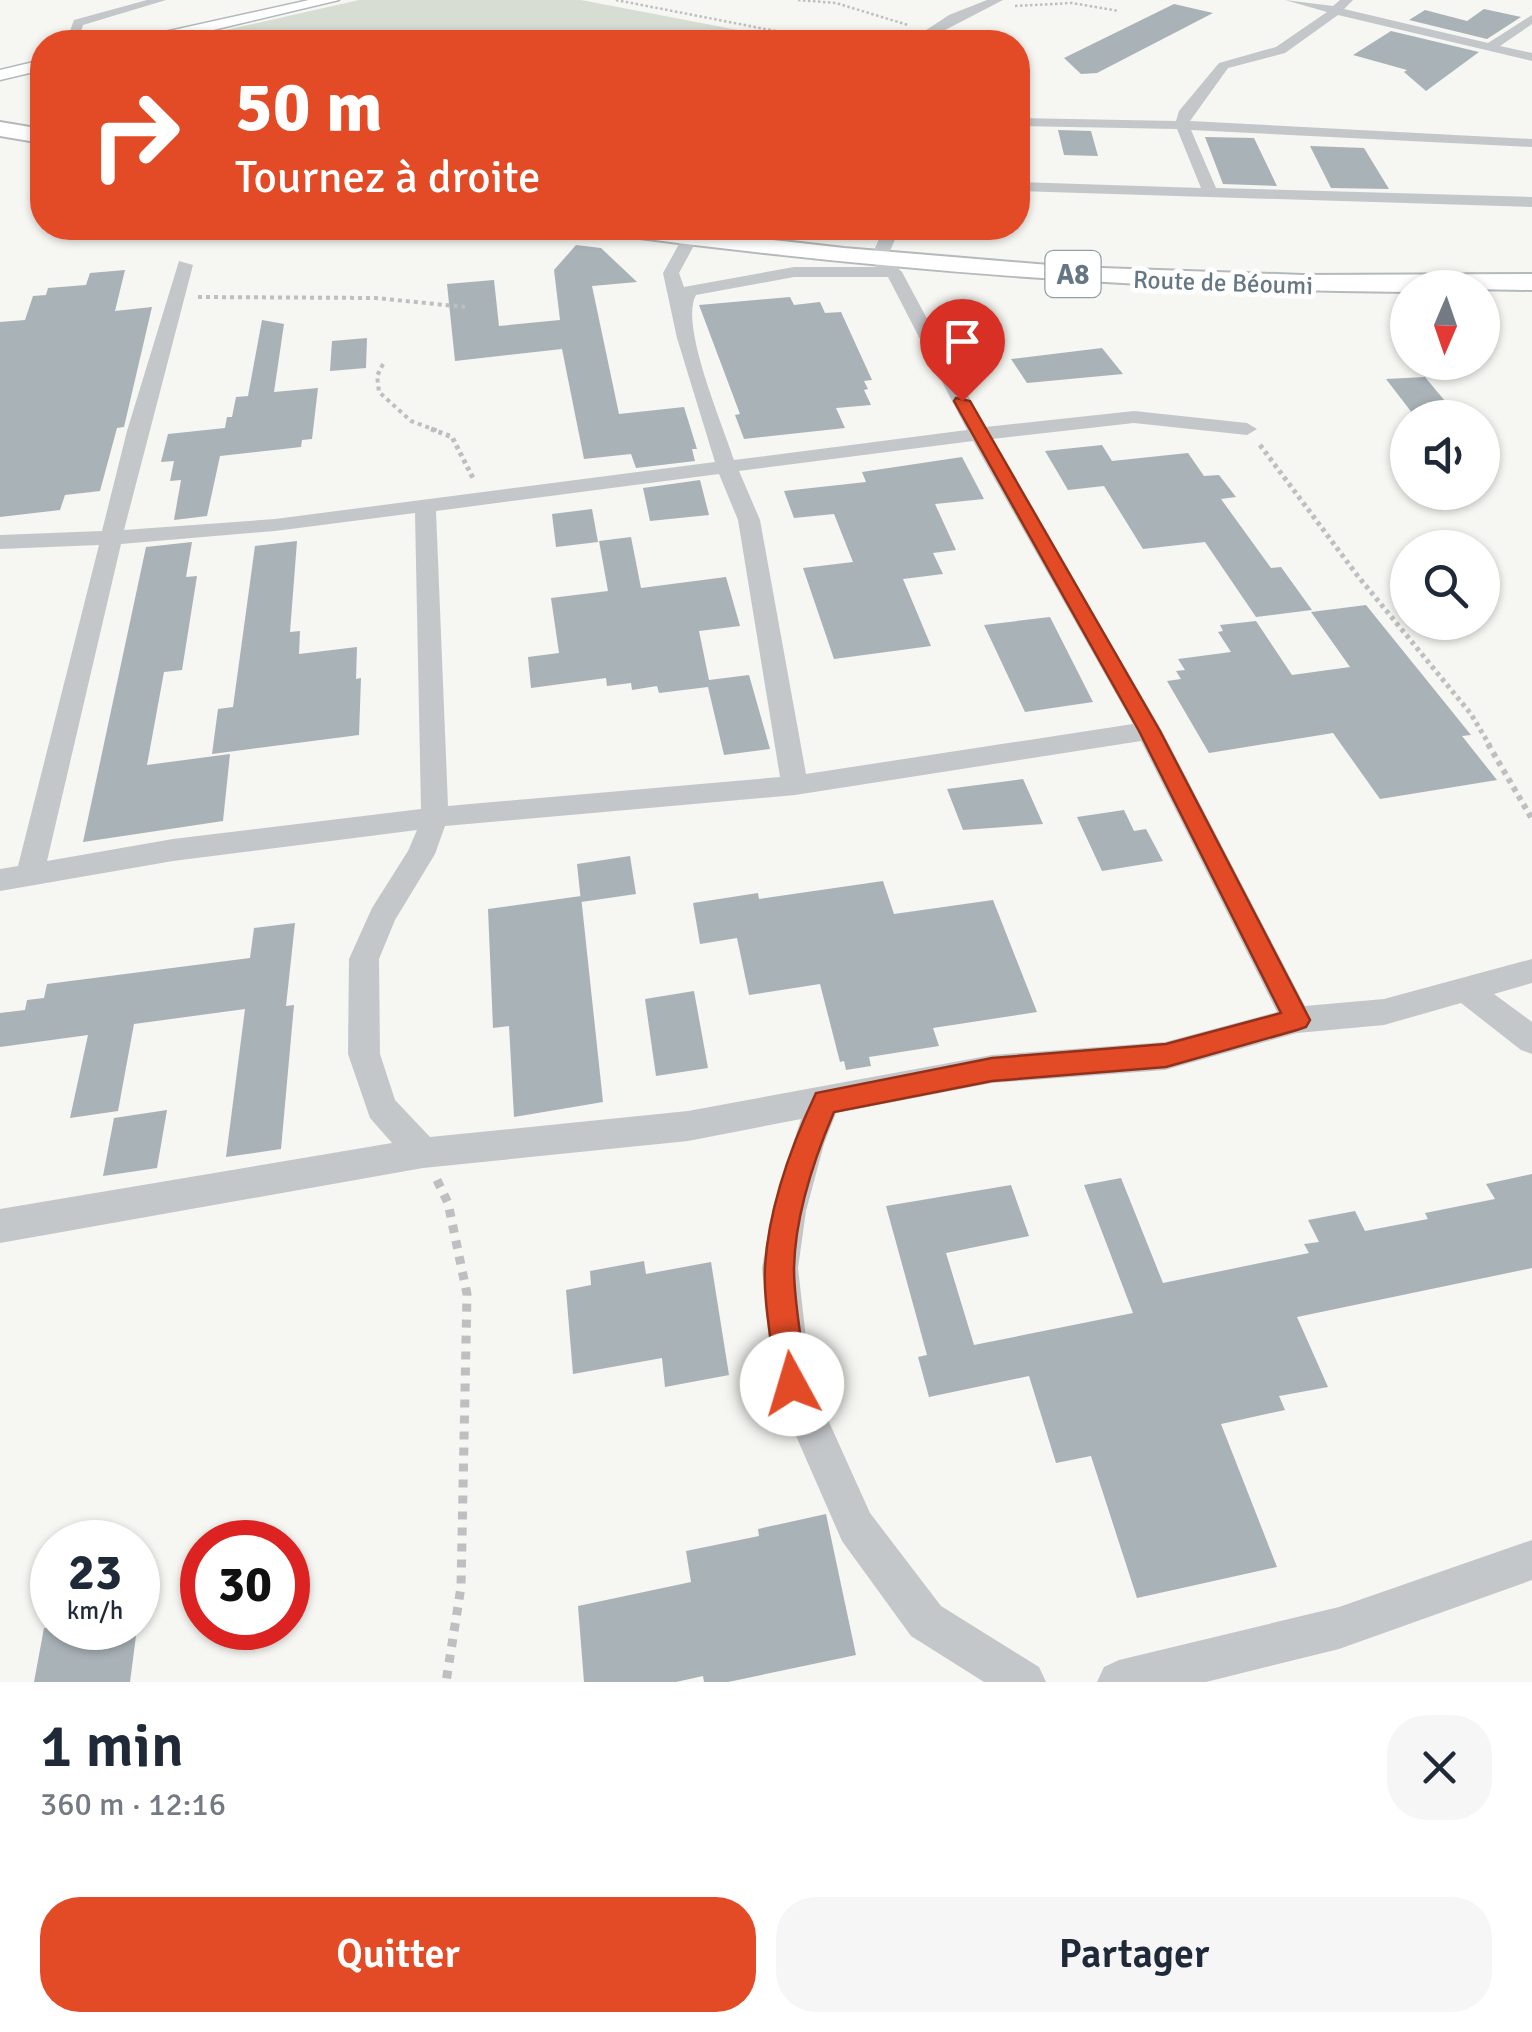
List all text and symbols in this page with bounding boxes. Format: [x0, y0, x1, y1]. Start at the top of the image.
text: 50 m [235, 64, 383, 150]
icon: right [70, 70, 200, 200]
text: Tournez à droite [235, 150, 541, 205]
road number: A8 [1046, 251, 1100, 297]
street label: Route de Béoumi [1132, 264, 1314, 301]
north arrow [1390, 270, 1500, 380]
map controls [1390, 270, 1500, 640]
pin [920, 299, 1005, 402]
icon: arrive [935, 314, 990, 369]
button: sound [1390, 400, 1500, 510]
button: search [1390, 530, 1500, 640]
position arrow [740, 1332, 844, 1436]
speed limit sign: 30 [180, 1520, 310, 1650]
text: 23 [68, 1542, 122, 1604]
text: km/h [67, 1595, 123, 1626]
text: 1 min [40, 1710, 184, 1784]
button: close [1387, 1715, 1492, 1820]
text: 360 m · 12:16 [40, 1785, 226, 1824]
button: Quitter [40, 1897, 756, 2012]
button: Partager [776, 1897, 1492, 2012]

